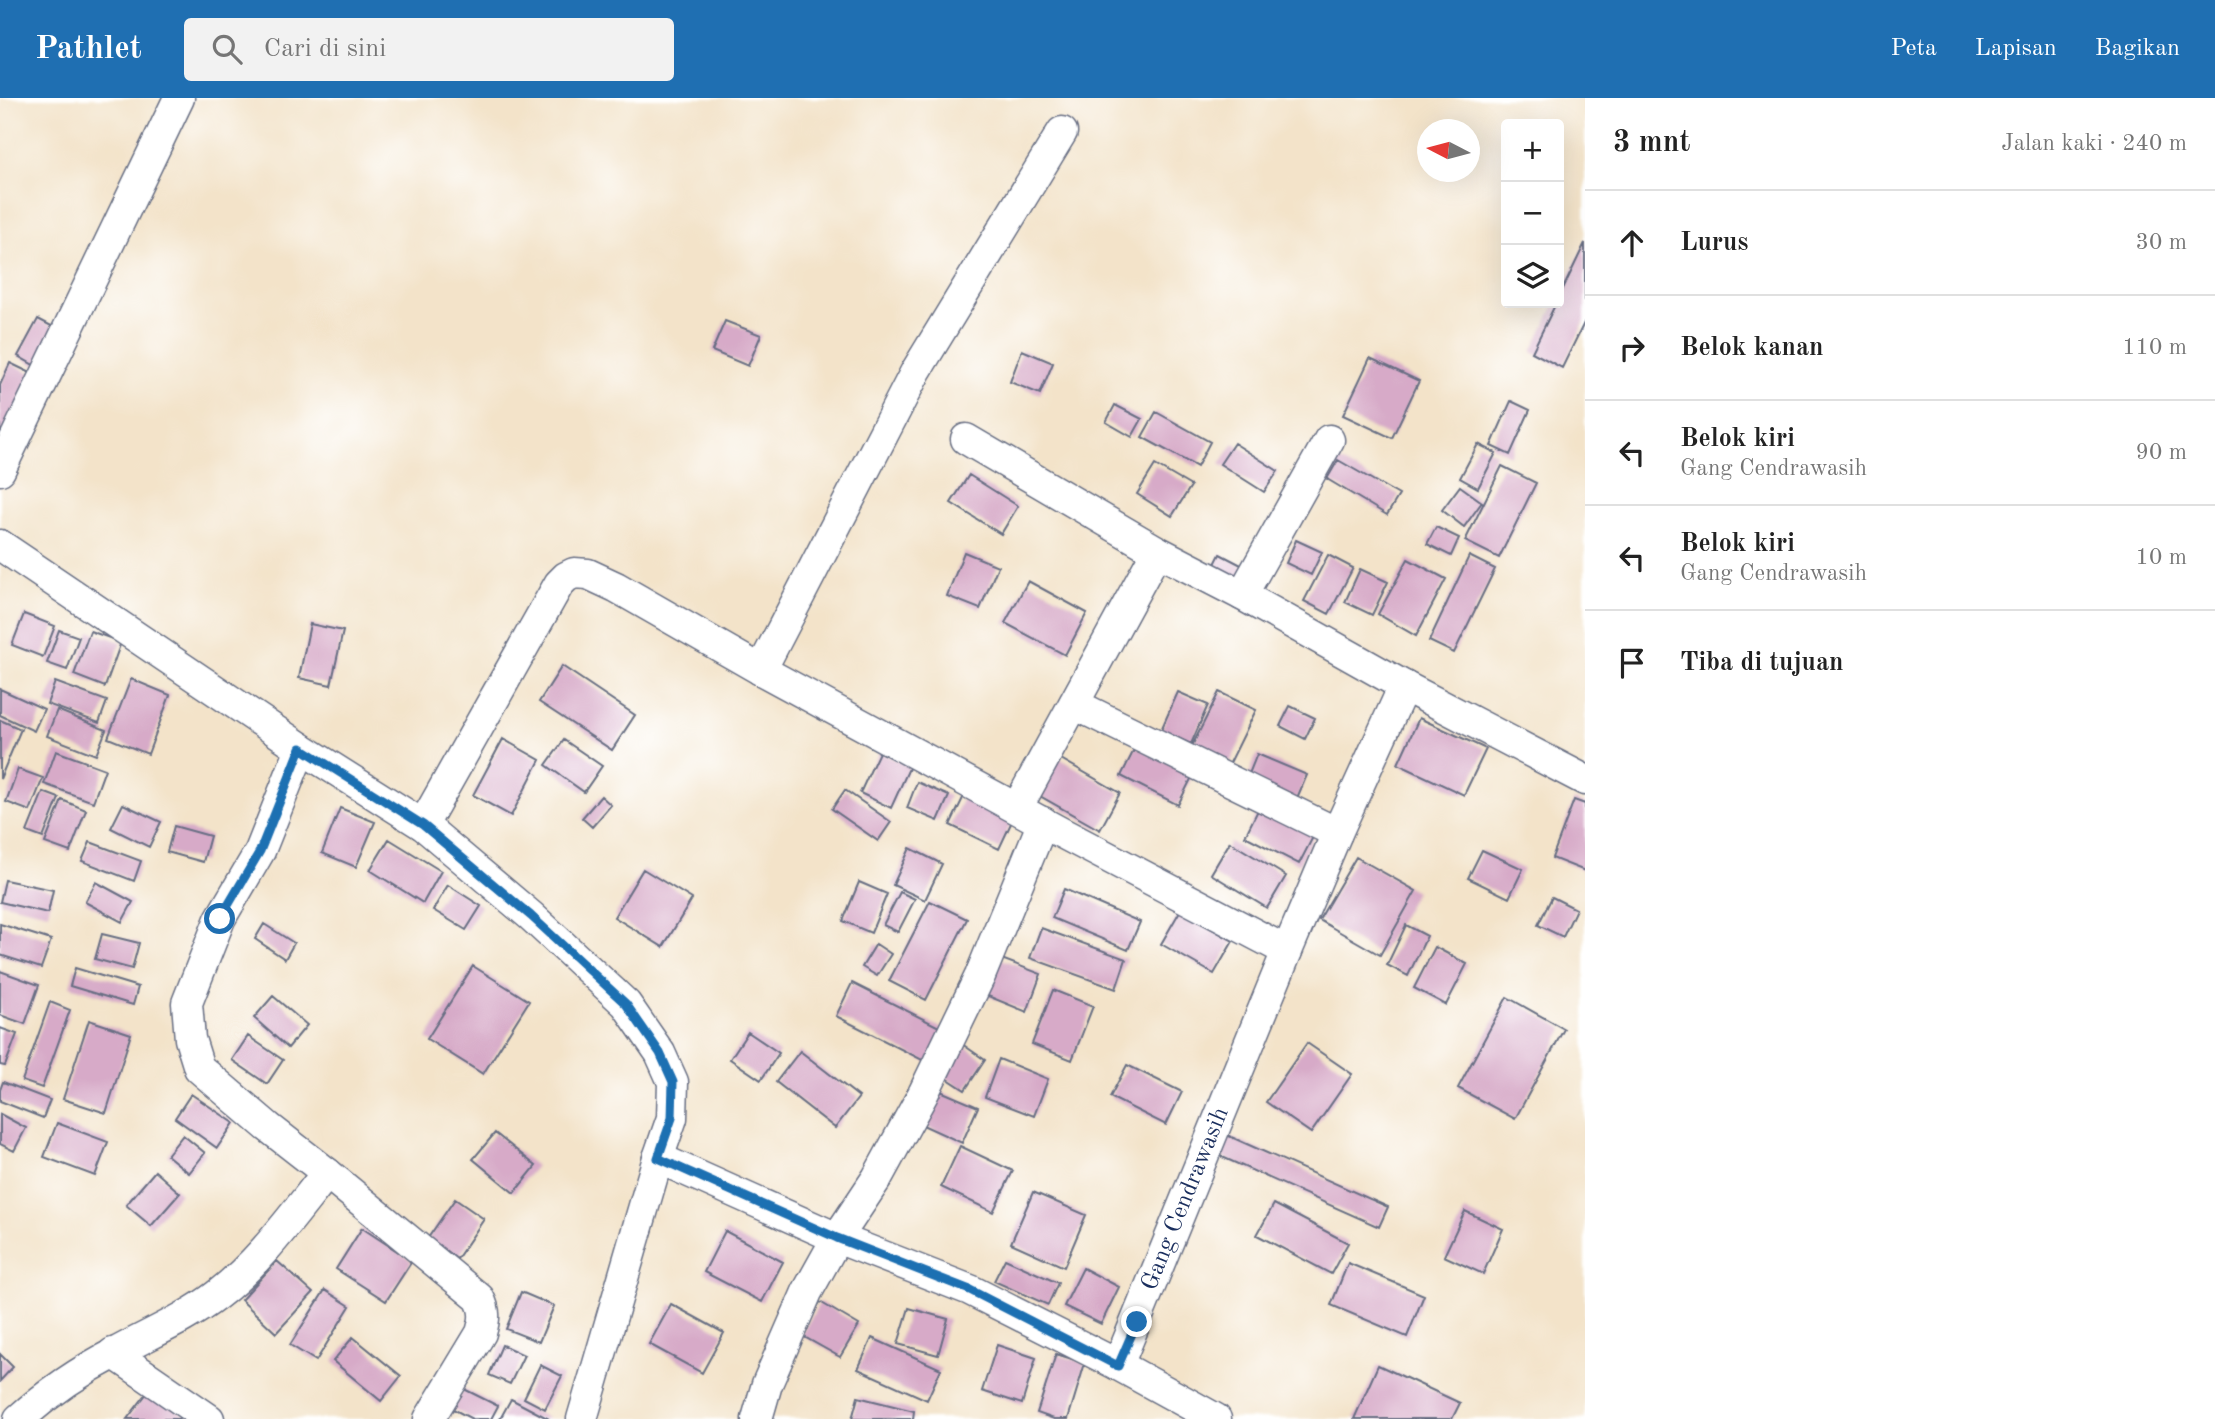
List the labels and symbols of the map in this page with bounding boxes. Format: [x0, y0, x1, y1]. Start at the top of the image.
north arrow [1417, 119, 1480, 182]
route start [204, 903, 235, 934]
street label: Gang Cendrawasih [1138, 1104, 1234, 1294]
route end [1121, 1306, 1152, 1337]

